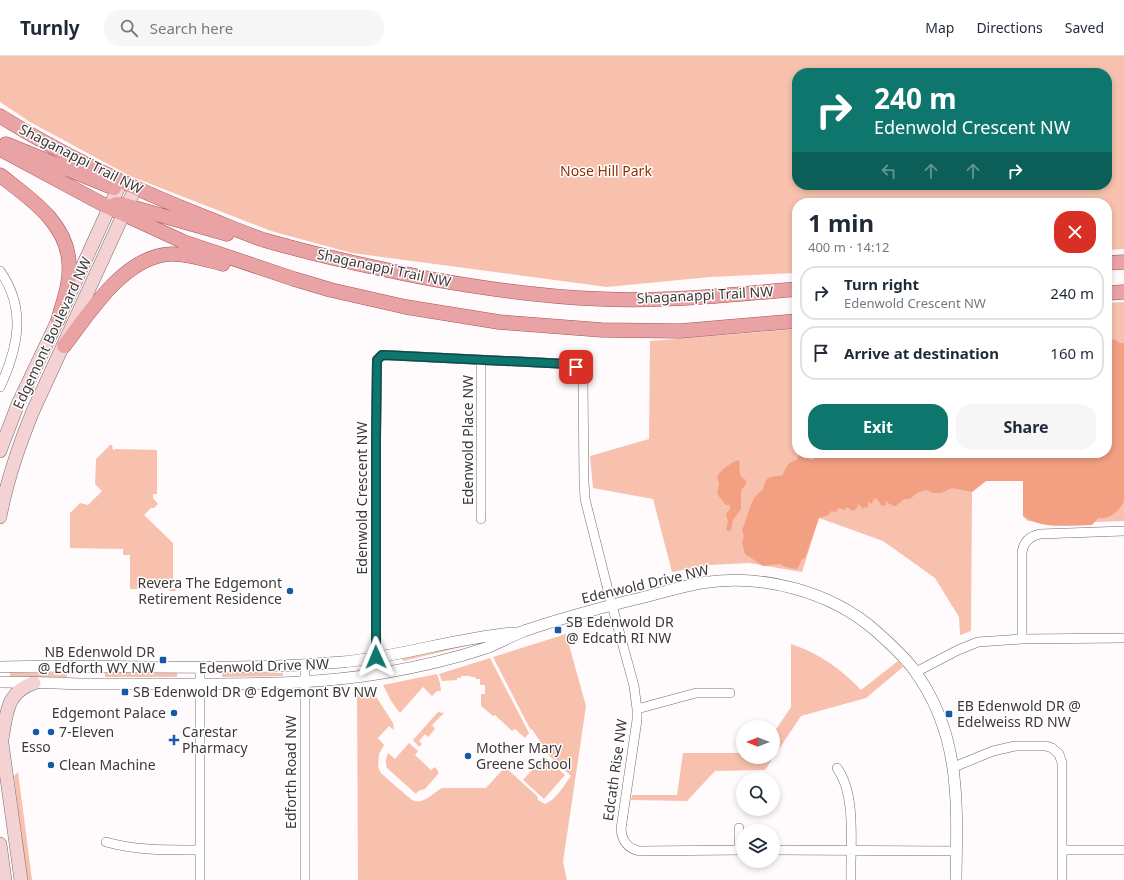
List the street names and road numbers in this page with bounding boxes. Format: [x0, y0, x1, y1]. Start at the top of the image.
street label: Shaganappi Trail NW [16, 119, 146, 198]
street label: Shaganappi Trail NW [315, 244, 453, 291]
street label: Edgemont Boulevard NW [8, 254, 95, 412]
street label: Shaganappi Trail NW [636, 281, 774, 308]
street label: Edenwold Place NW [458, 375, 477, 505]
street label: Edenwold Crescent NW [352, 422, 371, 574]
street label: Edenwold Drive NW [579, 560, 710, 607]
street label: Edenwold Drive NW [199, 654, 329, 677]
street label: Edforth Road NW [281, 715, 300, 829]
street label: Edcath Rise NW [598, 718, 631, 822]

